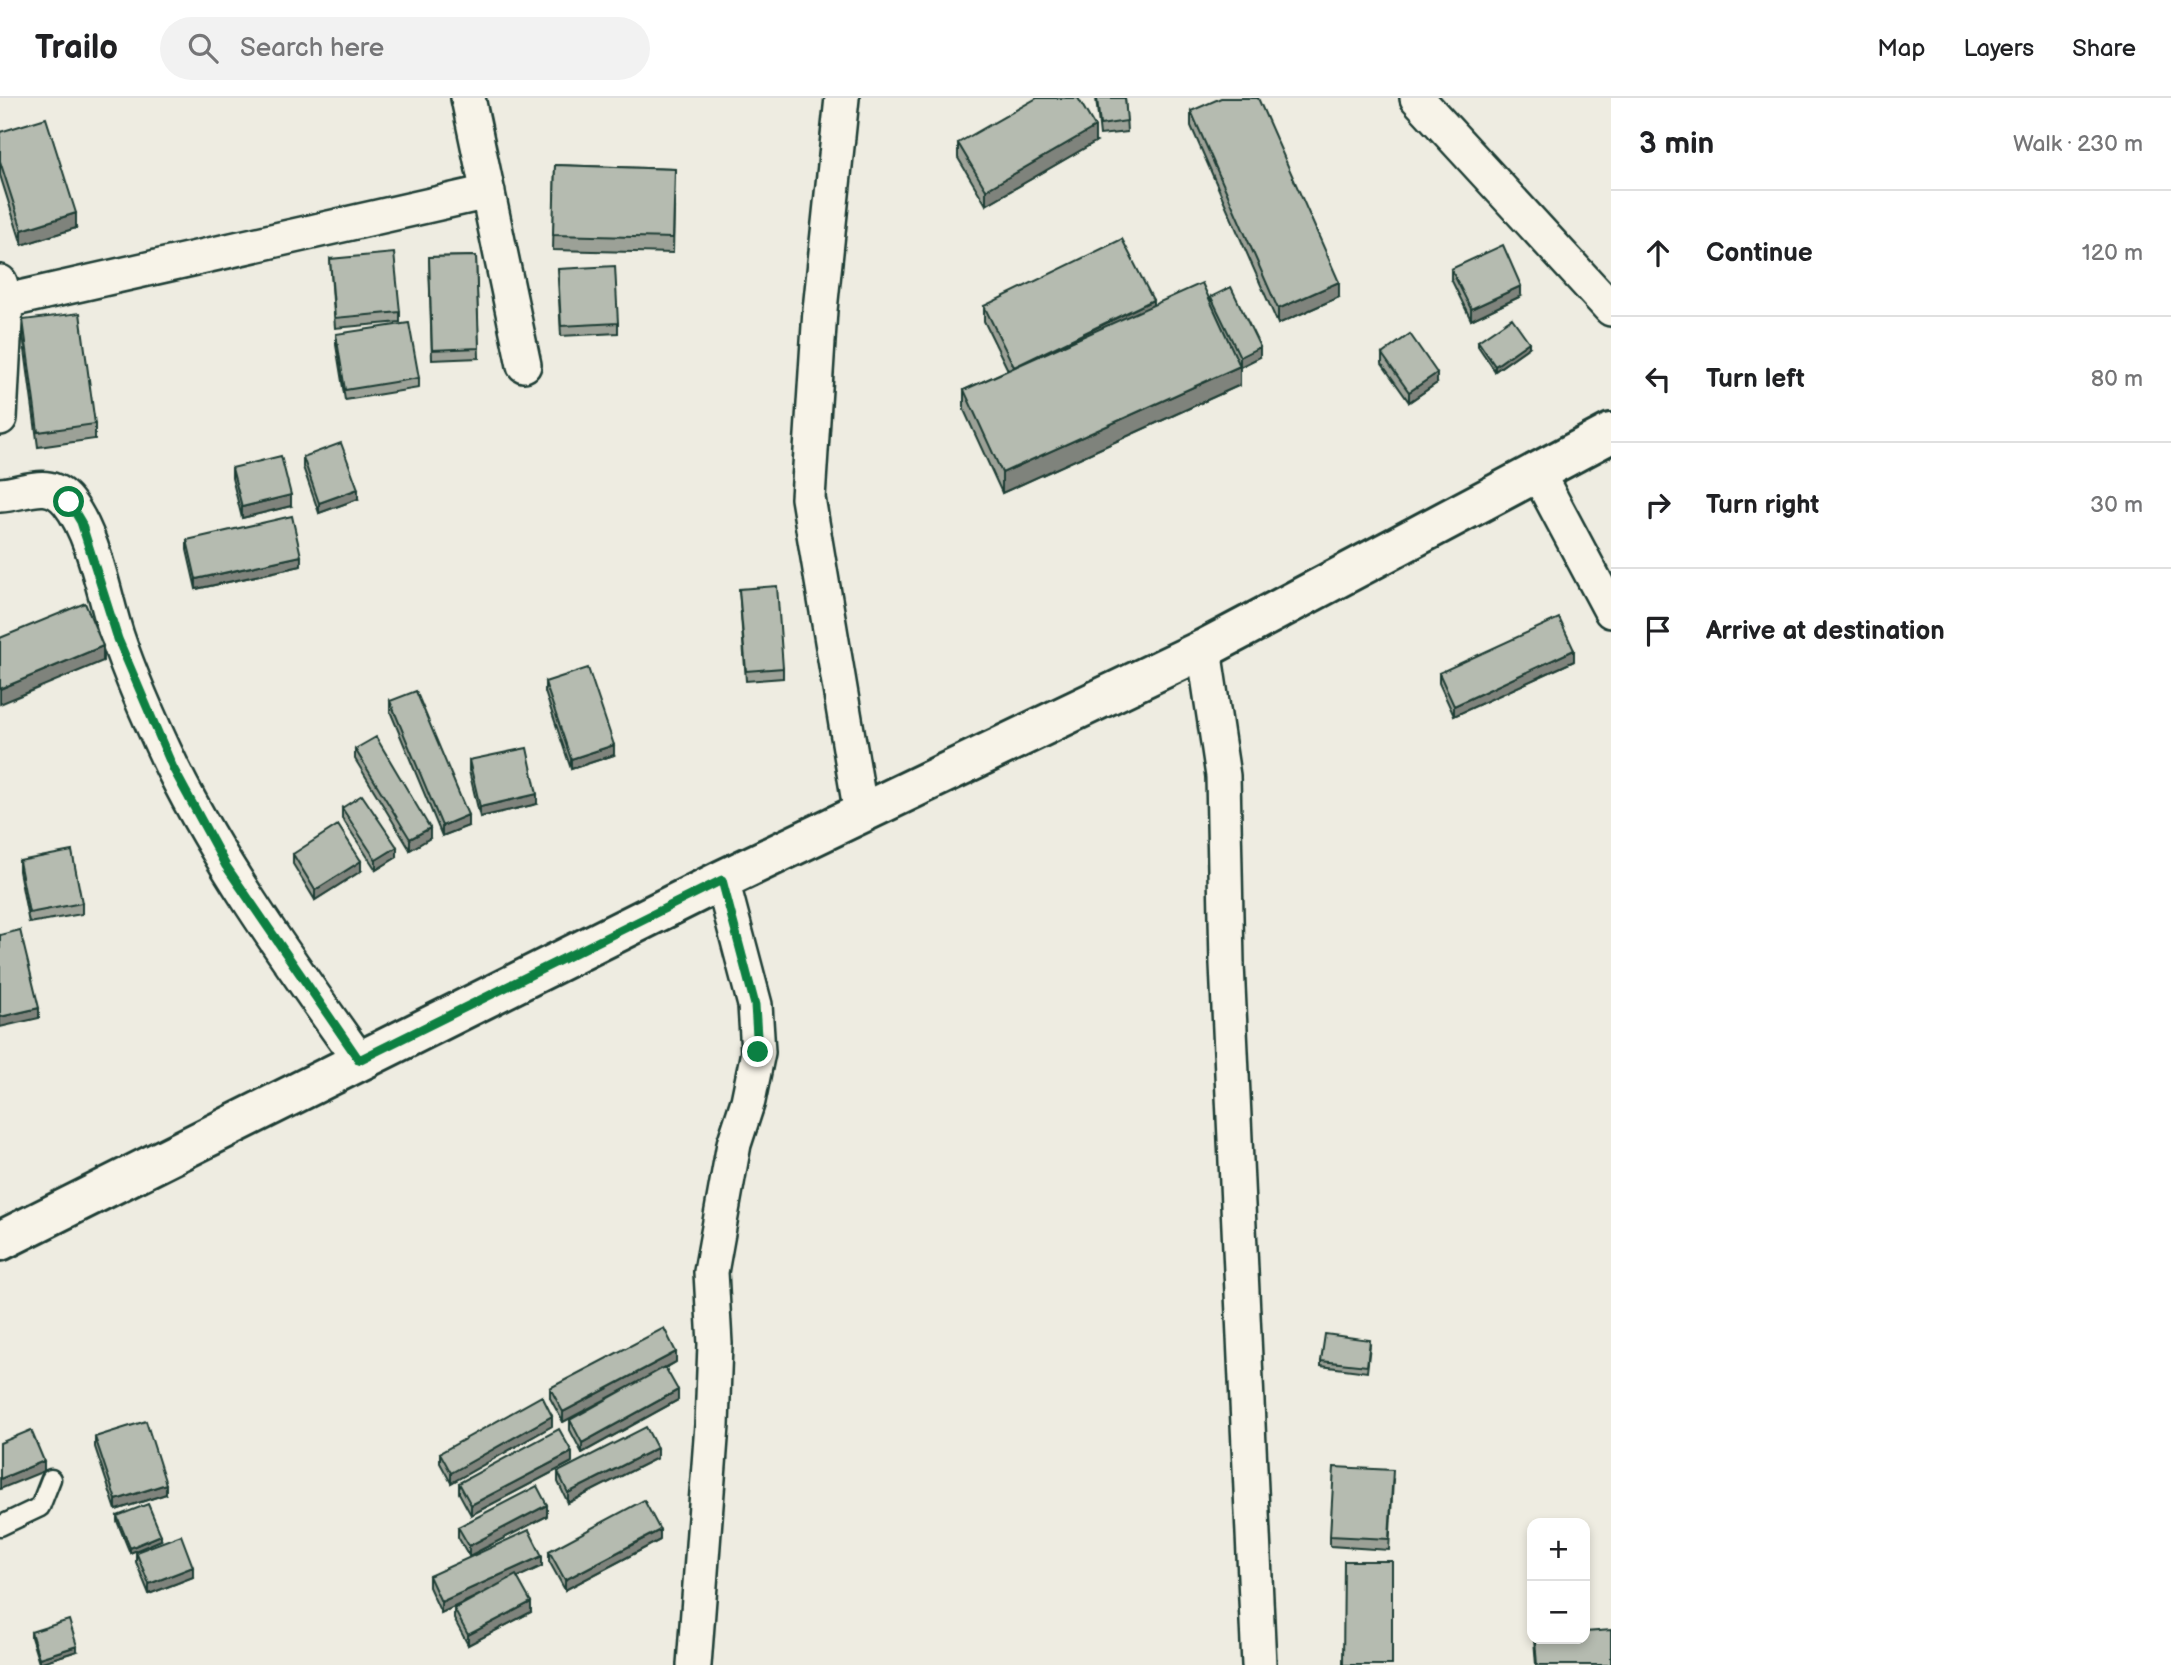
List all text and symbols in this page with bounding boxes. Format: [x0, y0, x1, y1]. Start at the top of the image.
search box [160, 17, 650, 80]
text: Trailo [35, 28, 118, 68]
icon: search [184, 29, 222, 67]
text: Search here [240, 33, 384, 64]
text: Map [1877, 34, 1925, 63]
text: Layers [1963, 34, 2034, 63]
text: Share [2072, 34, 2136, 63]
text: 3 min [1639, 126, 1714, 162]
text: Walk · 230 m [2013, 130, 2143, 158]
icon: ahead [1639, 234, 1677, 272]
text: Continue [1706, 238, 1813, 269]
text: 120 m [2082, 239, 2143, 267]
icon: left [1639, 360, 1677, 398]
text: Turn left [1706, 364, 1805, 395]
text: 80 m [2091, 365, 2143, 393]
route start [53, 486, 84, 517]
icon: right [1639, 486, 1677, 524]
text: Turn right [1706, 490, 1819, 521]
text: 30 m [2090, 491, 2143, 519]
icon: arrive [1639, 612, 1677, 650]
text: Arrive at destination [1706, 616, 1945, 647]
route end [742, 1036, 773, 1067]
map controls [1527, 1518, 1590, 1644]
button: + [1527, 1518, 1590, 1581]
button: − [1527, 1581, 1590, 1644]

